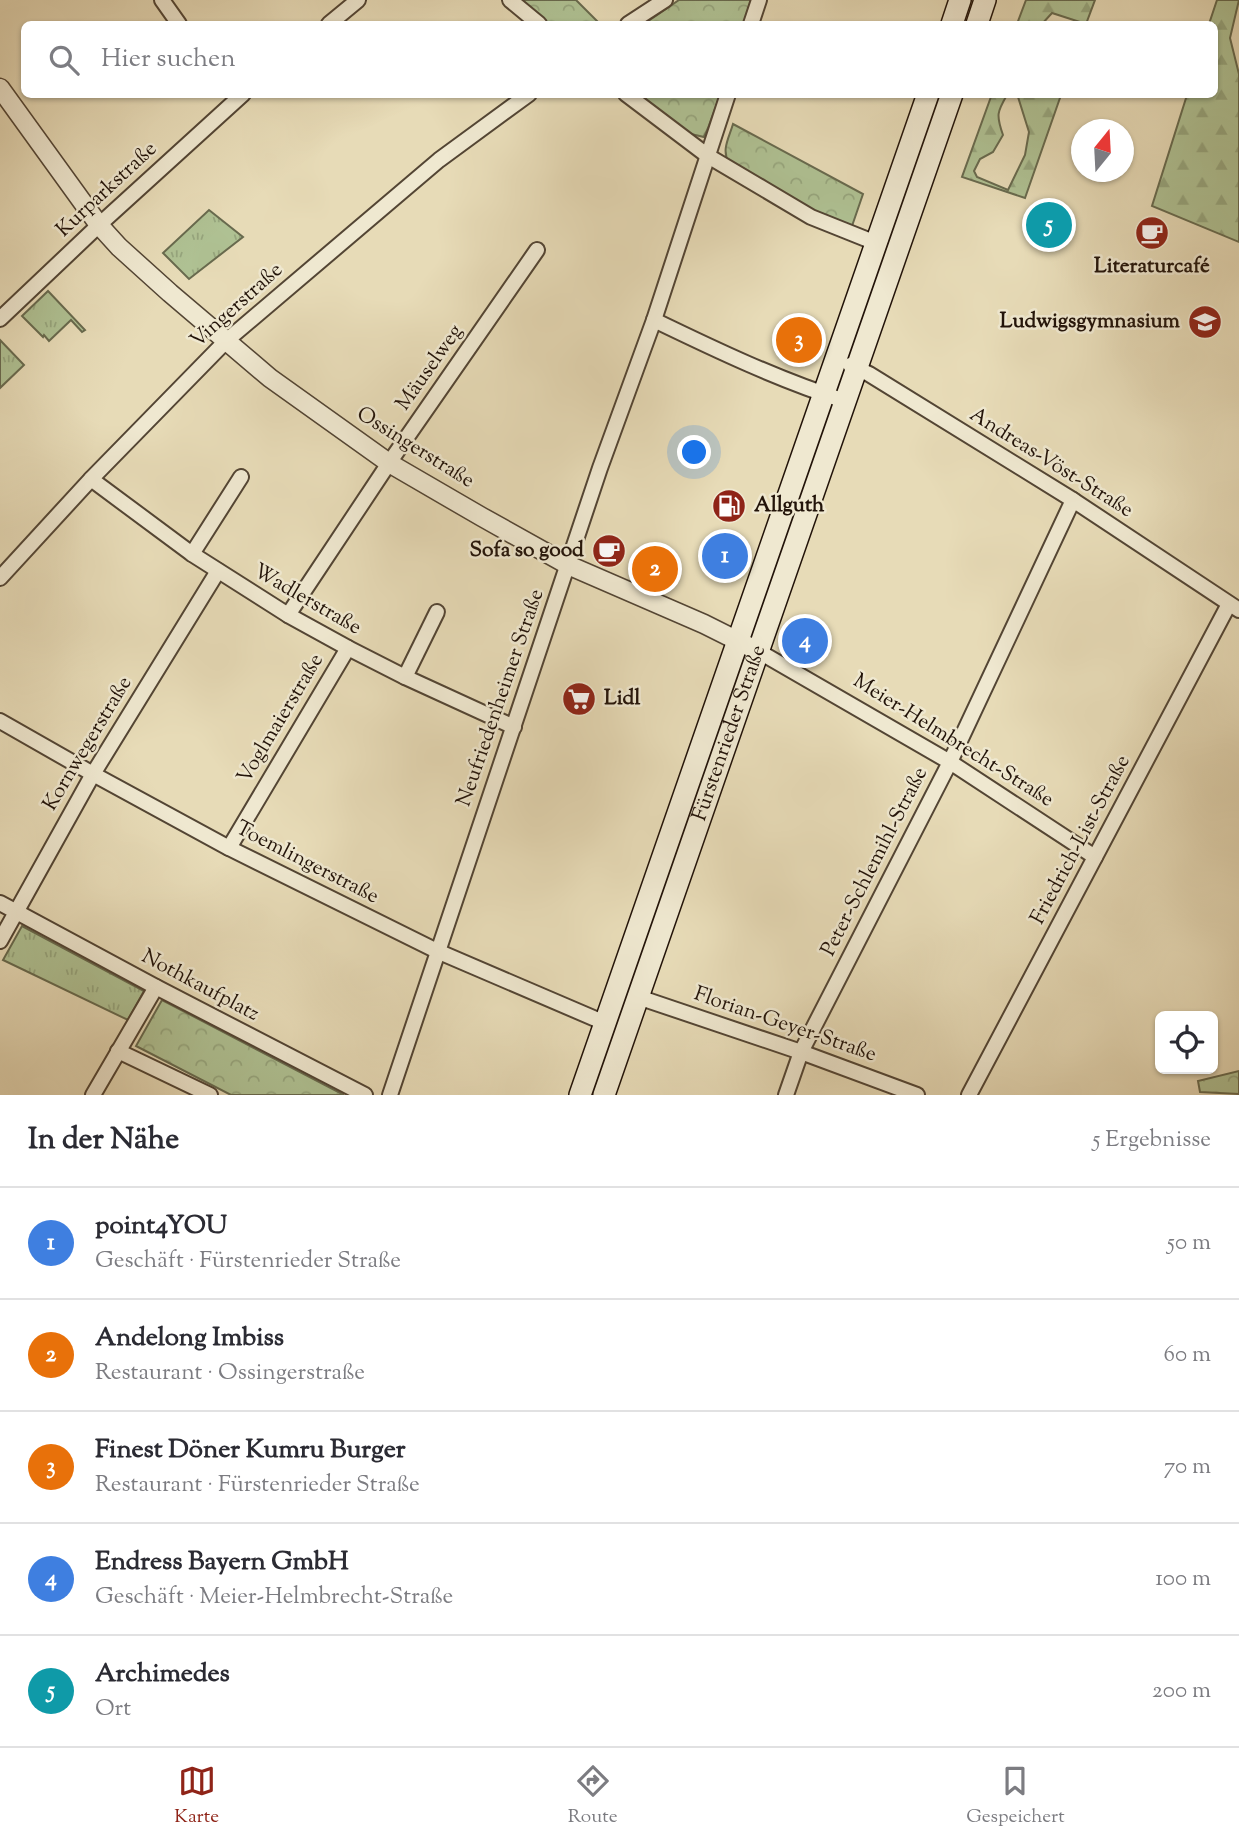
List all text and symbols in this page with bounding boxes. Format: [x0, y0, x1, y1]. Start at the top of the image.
search box [21, 21, 1218, 98]
icon: search [45, 41, 83, 79]
text: Hier suchen [101, 41, 236, 78]
north arrow [1071, 119, 1134, 182]
street label: Kurparkstraße [50, 135, 164, 245]
pin: 5 [1026, 199, 1072, 251]
cafe icon: Literaturcafé [1133, 214, 1171, 252]
place label: Literaturcafé [1094, 252, 1210, 282]
street label: Vingerstraße [184, 256, 290, 356]
school or university icon: Ludwigsgymnasium [1186, 303, 1224, 341]
place label: Ludwigsgymnasium [1000, 307, 1181, 337]
pin: 3 [776, 314, 822, 366]
street label: Mäuselweg [389, 319, 471, 417]
street label: Ossingerstraße [350, 400, 480, 496]
street label: Andreas-Vöst-Straße [963, 400, 1139, 526]
your location [677, 435, 711, 469]
fuel station icon: Allguth [710, 487, 748, 525]
place label: Allguth [754, 491, 825, 521]
pin: 1 [702, 530, 748, 582]
cafe icon: Sofa so good [590, 532, 628, 570]
place label: Sofa so good [469, 536, 584, 566]
pin: 2 [632, 543, 678, 595]
street label: Wadlerstraße [247, 557, 367, 643]
street label: Neufriedenheimer Straße [450, 585, 552, 811]
pin: 4 [782, 615, 828, 667]
street label: Fürstenrieder Straße [685, 641, 774, 825]
street label: Voglmaierstraße [230, 648, 332, 790]
street label: Meier-Helmbrecht-Straße [847, 667, 1059, 815]
street label: Kornwegerstraße [36, 671, 140, 817]
supermarket icon: Lidl [560, 680, 598, 718]
place label: Lidl [604, 684, 640, 714]
street label: Friedrich-List-Straße [1024, 750, 1138, 930]
street label: Peter-Schlemihl-Straße [814, 762, 936, 962]
street label: Toemlingerstraße [230, 814, 384, 912]
street label: Nothkaufplatz [136, 942, 264, 1030]
street label: Florian-Geyer-Straße [690, 980, 880, 1070]
map controls [1155, 1011, 1218, 1074]
button: locate [1155, 1011, 1218, 1074]
text: In der Nähe [28, 1119, 179, 1162]
text: 5 Ergebnisse [1093, 1124, 1211, 1157]
text: point4YOU [95, 1208, 227, 1245]
text: 1 [47, 1227, 55, 1260]
text: 50 m [1167, 1227, 1211, 1260]
text: Geschäft · Fürstenrieder Straße [95, 1245, 401, 1278]
text: Andelong Imbiss [95, 1320, 284, 1357]
text: 2 [46, 1339, 56, 1372]
text: 60 m [1163, 1339, 1211, 1372]
text: Restaurant · Ossingerstraße [95, 1357, 365, 1390]
text: Finest Döner Kumru Burger [95, 1432, 406, 1469]
text: 3 [46, 1451, 56, 1484]
text: 70 m [1164, 1451, 1211, 1484]
text: Restaurant · Fürstenrieder Straße [95, 1469, 420, 1502]
text: Endress Bayern GmbH [95, 1544, 349, 1581]
text: 4 [45, 1563, 57, 1596]
text: 100 m [1155, 1563, 1211, 1596]
text: Geschäft · Meier-Helmbrecht-Straße [95, 1581, 453, 1614]
text: Archimedes [95, 1656, 230, 1693]
text: 5 [47, 1675, 55, 1708]
text: 200 m [1152, 1675, 1211, 1708]
text: Ort [95, 1693, 131, 1726]
tab: Karte [174, 1762, 219, 1831]
tab: Route [568, 1762, 618, 1831]
tab: Gespeichert [966, 1762, 1065, 1831]

